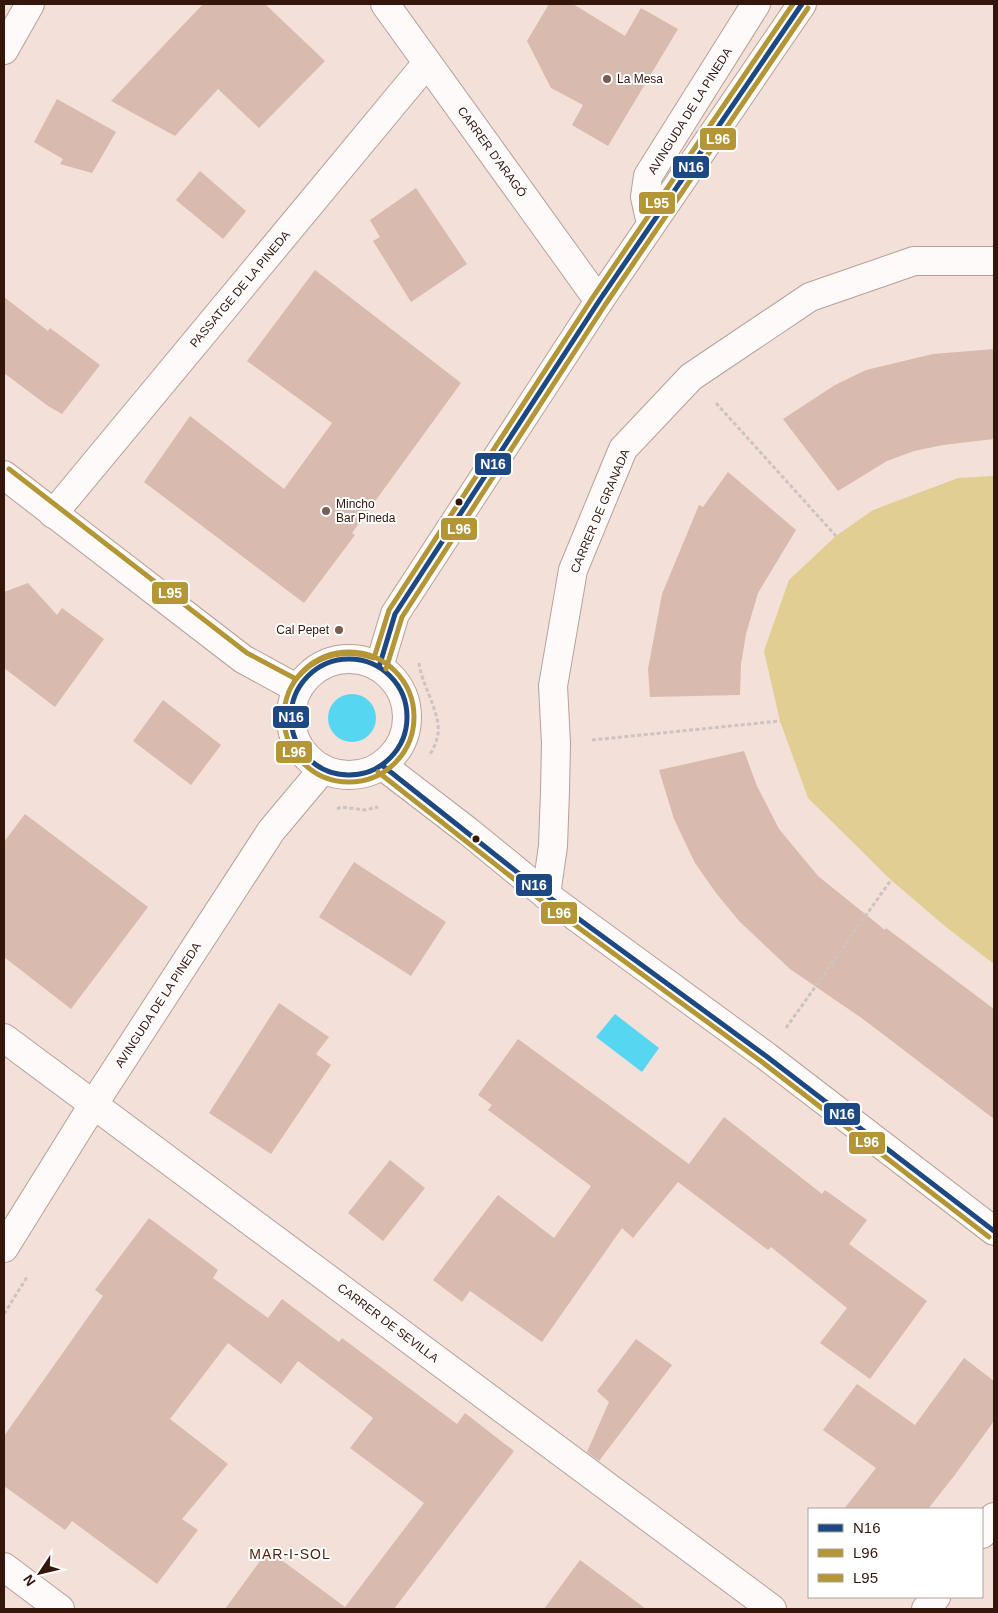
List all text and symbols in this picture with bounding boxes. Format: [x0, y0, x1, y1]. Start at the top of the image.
street label: AVINGUDA DE LA PINEDA [645, 45, 735, 177]
place label: La Mesa [617, 72, 663, 86]
marker: La Mesa [601, 73, 613, 85]
street label: CARRER D'ARAGÓ [455, 103, 530, 200]
line badge: L96 [699, 127, 737, 151]
text: L96 [706, 131, 730, 147]
line badge: N16 [672, 155, 710, 179]
text: N16 [678, 159, 704, 175]
line badge: L95 [638, 191, 676, 215]
text: L95 [645, 195, 669, 211]
street label: PASSATGE DE LA PINEDA [187, 228, 293, 350]
street label: CARRER DE GRANADA [568, 447, 632, 575]
line badge: N16 [474, 452, 512, 476]
text: N16 [480, 456, 506, 472]
place label: Mincho Bar Pineda [336, 497, 396, 525]
unlabelled marker [454, 497, 464, 507]
marker: Mincho Bar Pineda [320, 505, 332, 517]
line badge: L96 [440, 517, 478, 541]
text: L96 [447, 521, 471, 537]
line badge: L95 [151, 581, 189, 605]
text: L95 [158, 585, 182, 601]
place label: Cal Pepet [276, 623, 330, 637]
marker: Cal Pepet [333, 624, 345, 636]
line badge: N16 [272, 705, 310, 729]
text: N16 [278, 709, 304, 725]
line badge: L96 [275, 740, 313, 764]
text: L96 [282, 744, 306, 760]
unlabelled marker [471, 834, 481, 844]
line badge: N16 [515, 873, 553, 897]
text: N16 [521, 877, 547, 893]
line badge: L96 [540, 901, 578, 925]
text: L96 [547, 905, 571, 921]
street label: AVINGUDA DE LA PINEDA [112, 940, 204, 1070]
line badge: N16 [823, 1102, 861, 1126]
text: N16 [829, 1106, 855, 1122]
line badge: L96 [848, 1131, 886, 1155]
text: L96 [855, 1134, 879, 1150]
street label: CARRER DE SEVILLA [335, 1280, 441, 1366]
legend [808, 1508, 983, 1598]
text: N16 [853, 1519, 881, 1536]
text: L96 [853, 1544, 878, 1561]
district label: MAR-I-SOL [249, 1546, 331, 1562]
north arrow [15, 1548, 65, 1598]
text: L95 [853, 1569, 878, 1586]
text: N [20, 1572, 39, 1589]

